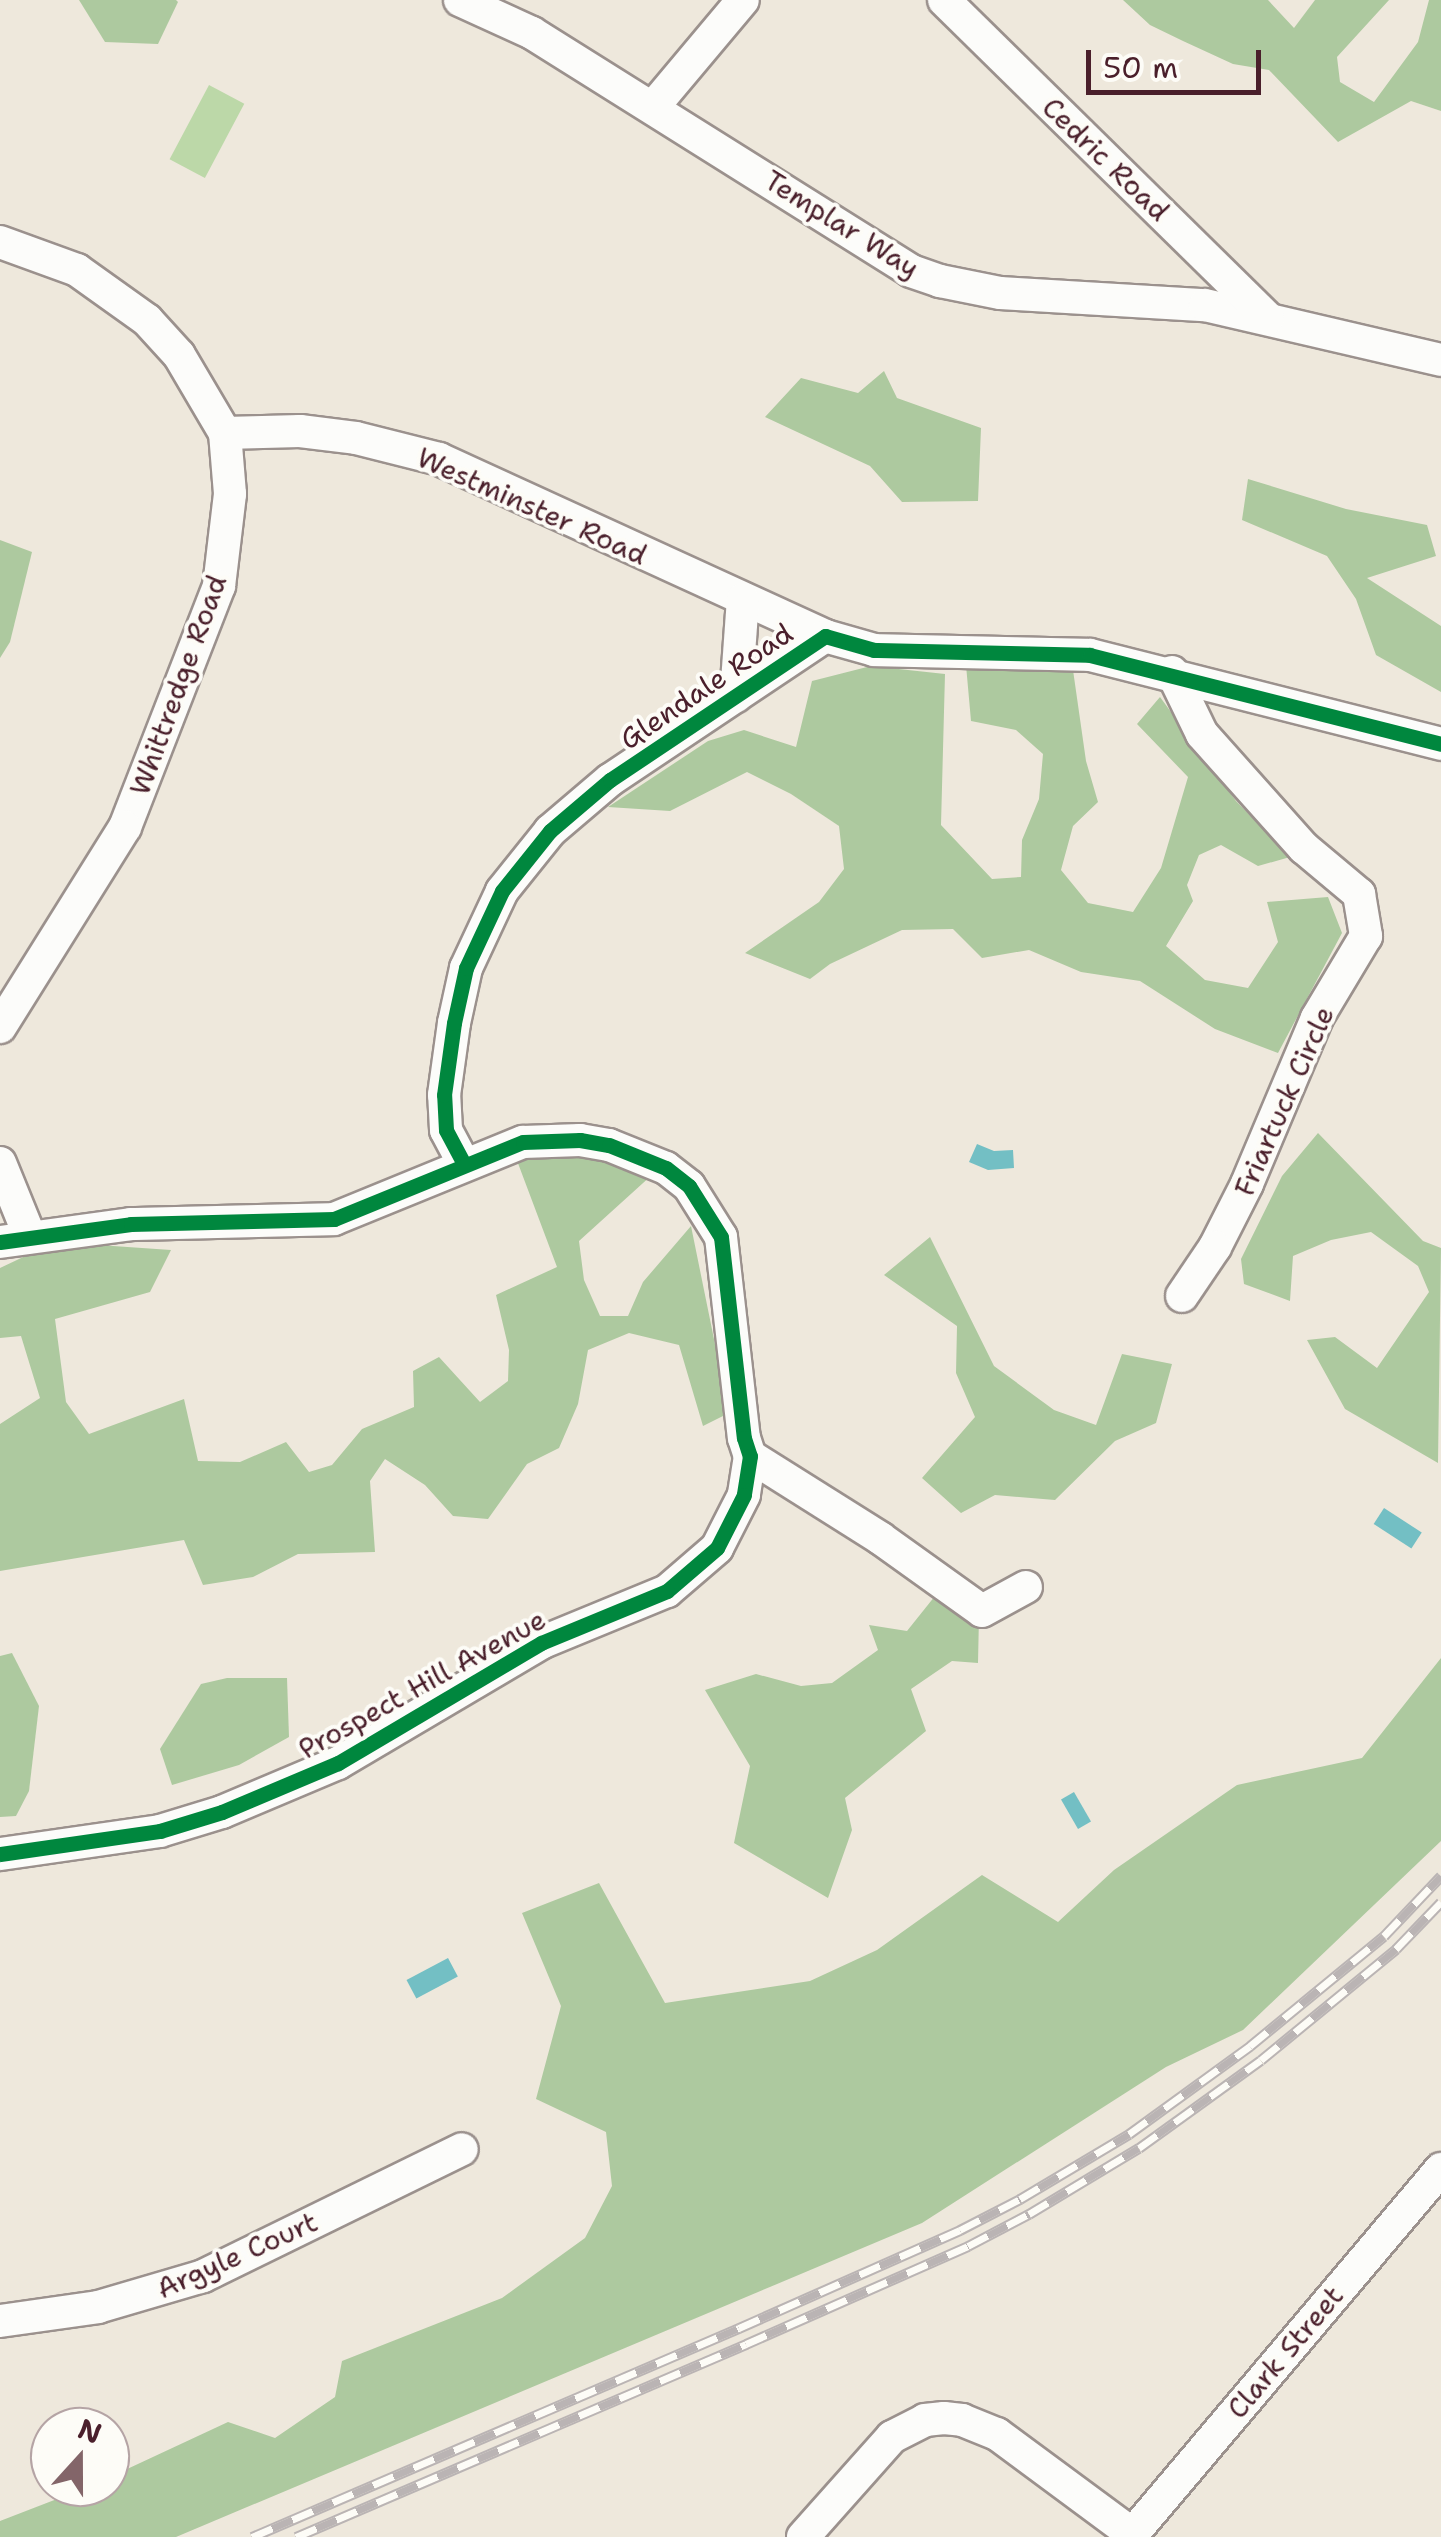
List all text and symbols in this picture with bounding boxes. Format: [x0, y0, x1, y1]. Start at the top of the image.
scale bar [1091, 30, 1266, 92]
text: 50 m [1103, 47, 1178, 88]
street label: Cedric Road [1036, 90, 1176, 228]
street label: Templar Way [758, 163, 926, 285]
street label: Westminster Road [412, 440, 652, 572]
street label: Whittredge Road [123, 570, 233, 800]
street label: Glendale Road [613, 616, 799, 756]
street label: Friartuck Circle [1227, 1001, 1341, 1201]
street label: Prospect Hill Avenue [293, 1602, 551, 1766]
street label: Argyle Court [151, 2205, 323, 2305]
street label: Clark Street [1220, 2279, 1350, 2425]
north arrow [30, 2407, 130, 2507]
text: N [73, 2409, 107, 2453]

